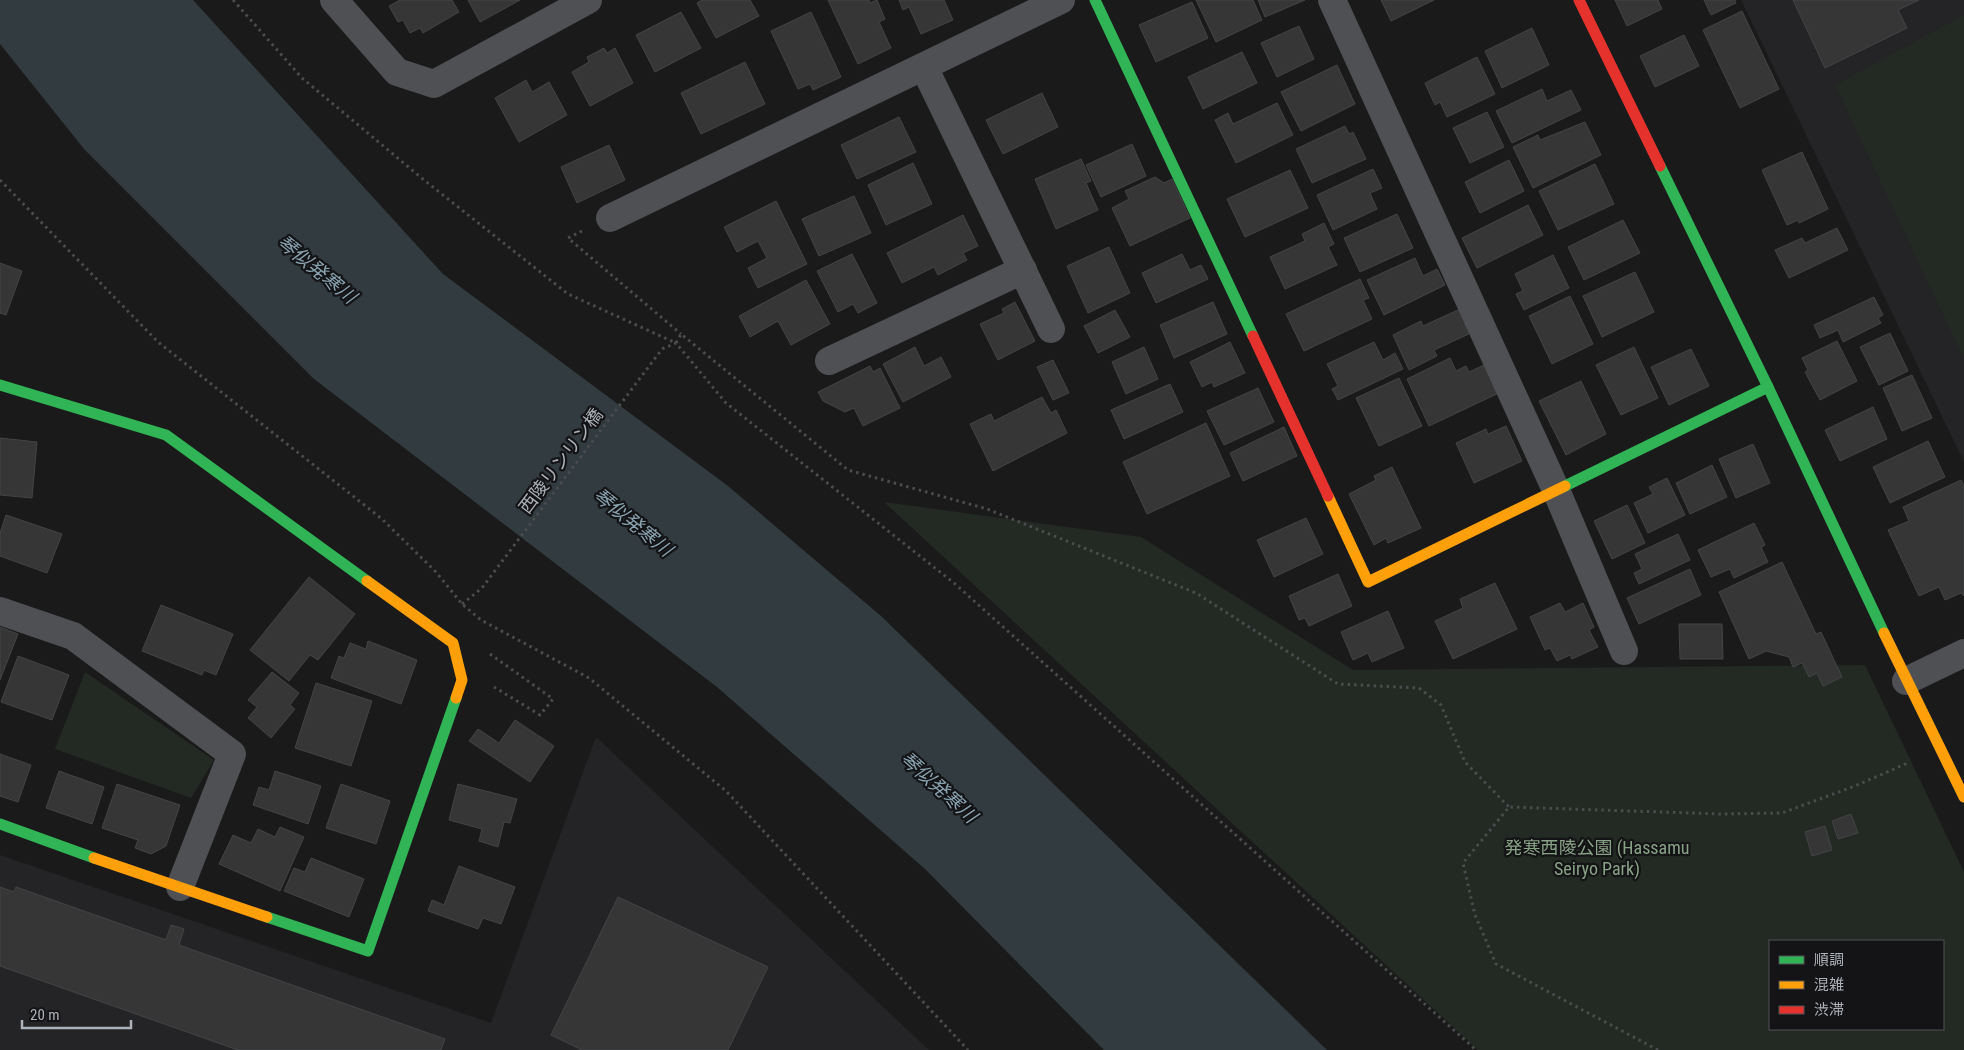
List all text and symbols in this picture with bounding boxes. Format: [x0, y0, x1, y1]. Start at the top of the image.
water label: 琴似発寒川 [273, 231, 362, 309]
street label: 西陵リンリン橋 [514, 404, 607, 517]
water label: 琴似発寒川 [589, 484, 678, 562]
water label: 琴似発寒川 [896, 747, 983, 829]
park label: 発寒西陵公園 (Hassamu Seiryo Park) [1505, 837, 1689, 880]
legend [1769, 940, 1944, 1030]
text: 順調 [1814, 951, 1844, 969]
text: 混雑 [1814, 976, 1844, 994]
scale bar [22, 998, 131, 1030]
text: 渋滞 [1814, 1001, 1844, 1019]
text: 20 m [30, 1006, 60, 1024]

